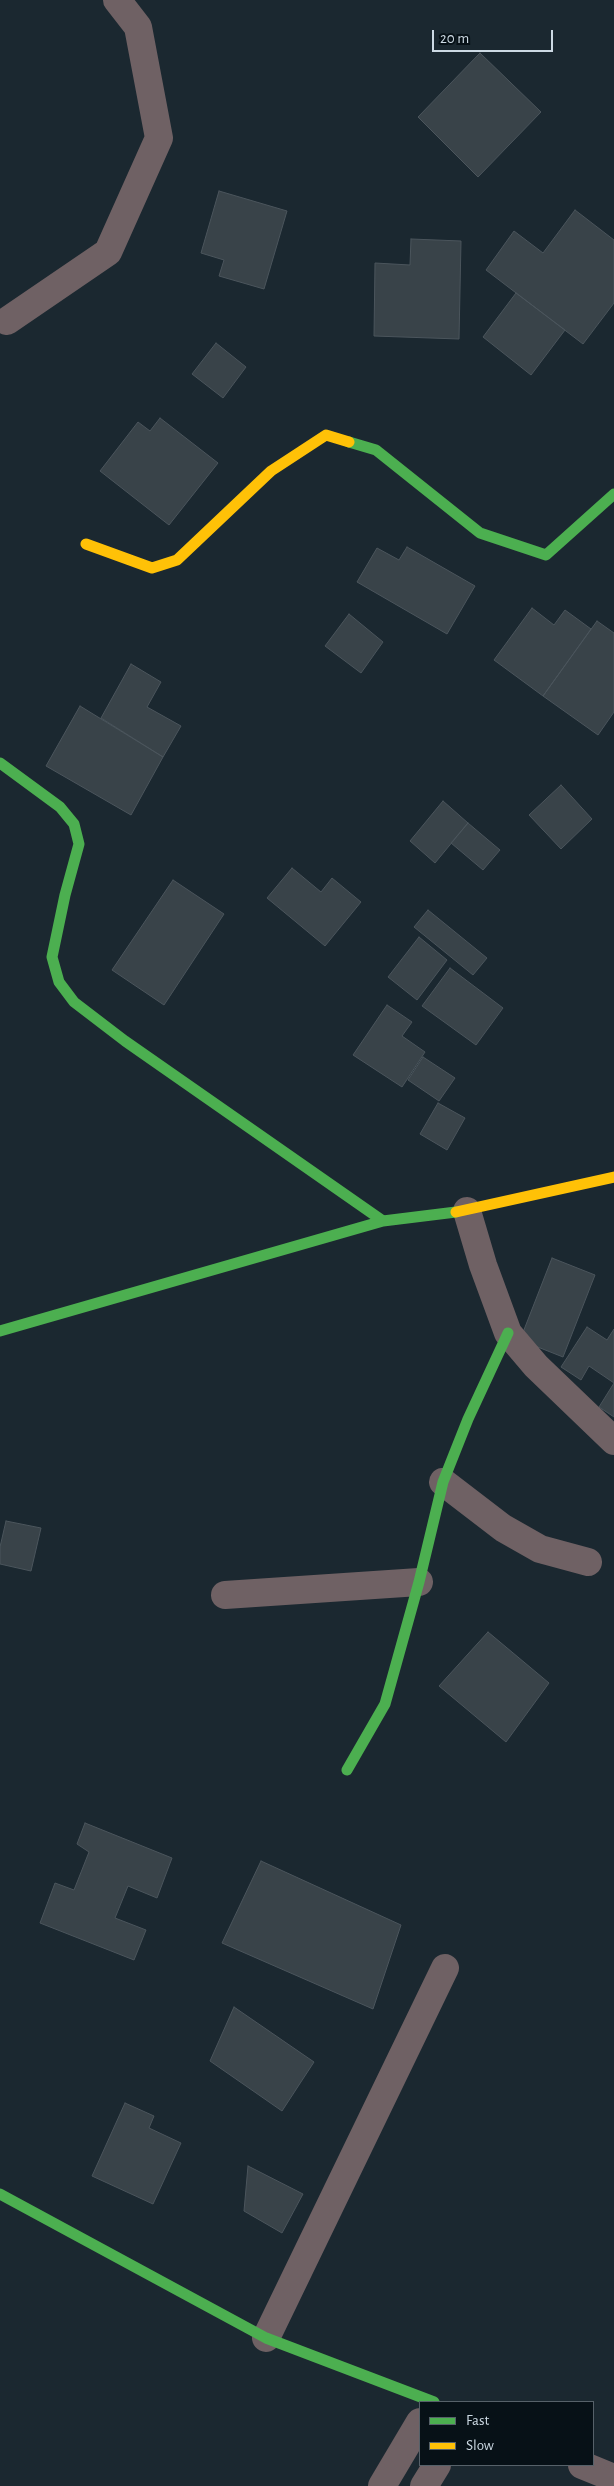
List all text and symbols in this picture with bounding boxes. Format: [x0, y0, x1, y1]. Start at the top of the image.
scale bar [434, 20, 555, 52]
text: 20 m [440, 31, 469, 46]
legend [419, 2401, 594, 2466]
text: Fast [466, 2413, 489, 2428]
text: Slow [466, 2438, 494, 2453]

